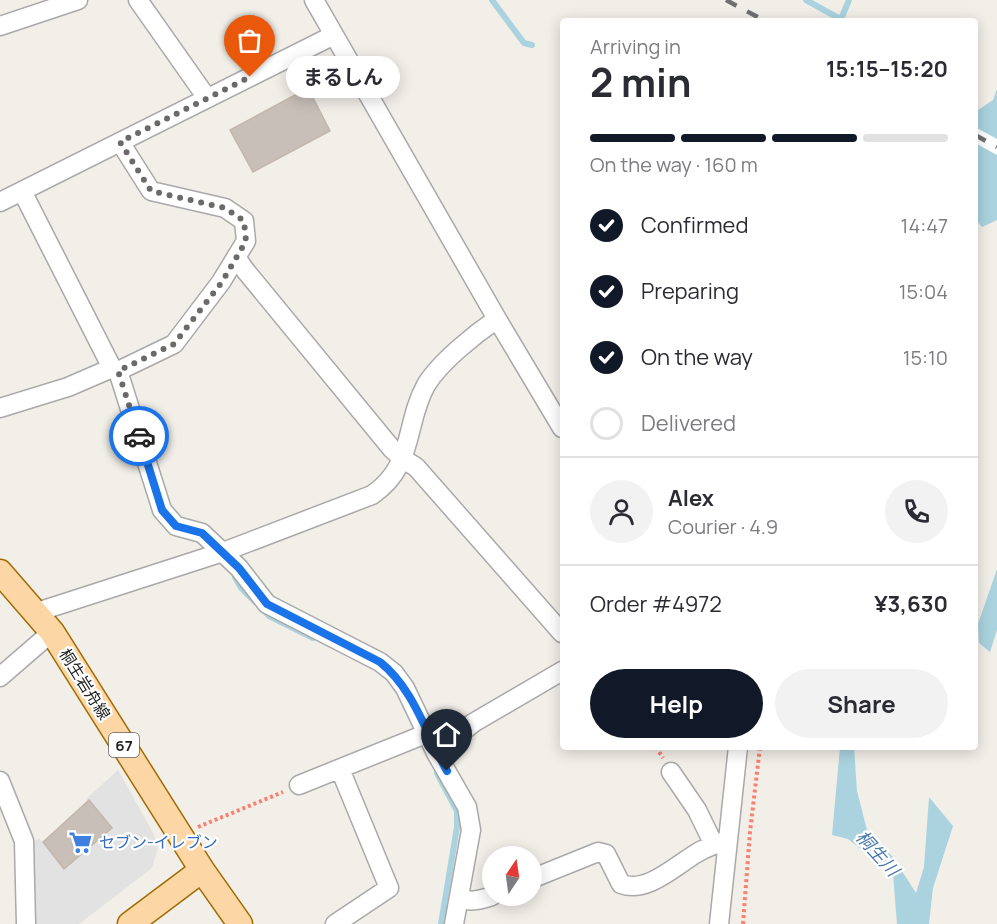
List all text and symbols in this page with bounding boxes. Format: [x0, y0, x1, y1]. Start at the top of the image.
pin [224, 15, 275, 77]
icon: bag [233, 24, 266, 57]
text: Arriving in [590, 33, 681, 60]
text: 15:15–15:20 [826, 54, 948, 84]
text: 2 min [590, 55, 691, 109]
callout: まるしん [286, 56, 400, 98]
text: まるしん [303, 63, 383, 90]
text: On the way · 160 m [590, 151, 758, 178]
icon: check [590, 209, 623, 242]
text: Confirmed [641, 210, 749, 240]
text: 14:47 [901, 212, 948, 239]
icon: check [590, 275, 623, 308]
text: Preparing [641, 276, 739, 306]
text: 15:04 [899, 278, 948, 305]
icon: check [590, 341, 623, 374]
text: On the way [641, 342, 753, 372]
text: 15:10 [903, 344, 948, 371]
courier [109, 406, 169, 466]
text: Delivered [641, 408, 736, 438]
icon: car [123, 420, 156, 453]
button: person [590, 480, 653, 543]
button: phone [885, 480, 948, 543]
text: Alex [668, 483, 714, 513]
text: Courier · 4.9 [668, 513, 778, 540]
text: Order #4972 [590, 589, 722, 619]
text: ¥3,630 [874, 589, 948, 619]
street label: 桐生岩舟線 [54, 644, 116, 724]
button: Help [590, 669, 763, 738]
button: Share [775, 669, 948, 738]
pin [421, 709, 472, 771]
icon: home [430, 718, 463, 751]
road number: 67 [109, 733, 139, 757]
water label: 桐生川 [851, 825, 906, 883]
supermarket icon: セブン-イレブン [68, 829, 94, 855]
place label: セブン-イレブン [99, 831, 218, 853]
north arrow [482, 846, 542, 906]
map controls [482, 846, 542, 906]

